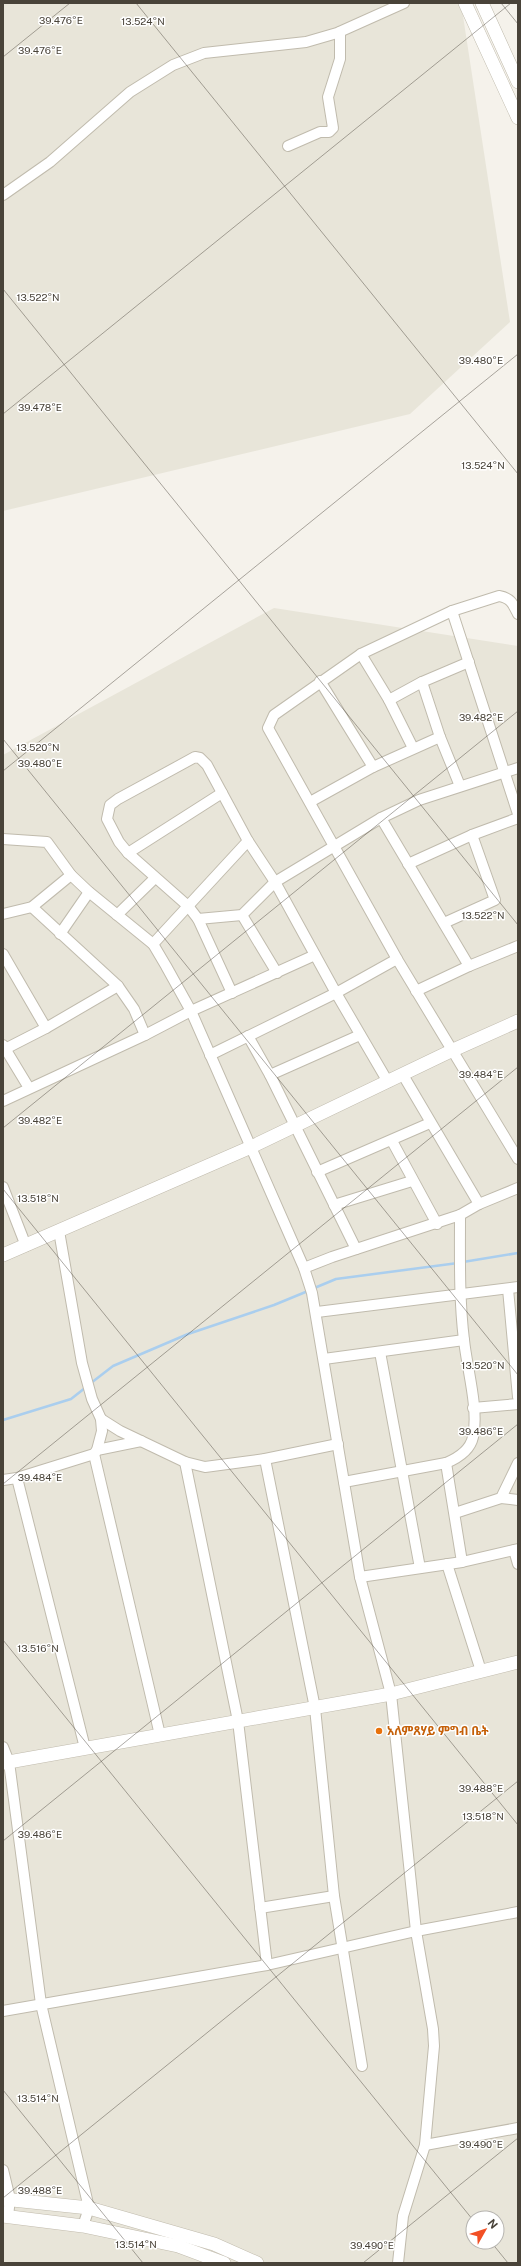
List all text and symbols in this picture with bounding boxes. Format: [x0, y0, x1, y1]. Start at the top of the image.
text: 39.476°E [39, 14, 83, 26]
text: 13.524°N [121, 15, 165, 27]
text: 39.476°E [18, 44, 62, 56]
text: 13.522°N [16, 291, 60, 303]
text: 39.480°E [459, 354, 503, 366]
text: 39.478°E [18, 401, 62, 413]
text: 13.524°N [461, 459, 505, 471]
text: 39.482°E [459, 711, 503, 723]
text: 13.520°N [16, 741, 60, 753]
text: 39.480°E [18, 757, 62, 769]
text: 13.522°N [461, 909, 505, 921]
text: 39.484°E [459, 1068, 503, 1080]
text: 39.482°E [18, 1114, 62, 1126]
text: 13.518°N [17, 1192, 59, 1204]
text: 13.520°N [461, 1359, 505, 1371]
text: 39.486°E [459, 1425, 503, 1437]
text: 39.484°E [18, 1471, 62, 1483]
text: 13.516°N [17, 1642, 59, 1654]
place label: አለምጸሃይ ምግብ ቤት [387, 1724, 489, 1738]
marker: አለምጸሃይ ምግብ ቤት [374, 1726, 384, 1736]
text: 39.488°E [459, 1782, 503, 1794]
text: 13.518°N [462, 1810, 504, 1822]
text: 39.486°E [18, 1828, 62, 1840]
text: 13.514°N [17, 2092, 59, 2104]
text: 39.490°E [459, 2138, 503, 2150]
text: 39.488°E [18, 2184, 62, 2196]
north arrow [465, 2210, 505, 2250]
text: N [485, 2217, 500, 2231]
text: 13.514°N [115, 2238, 157, 2250]
text: 39.490°E [350, 2239, 394, 2251]

